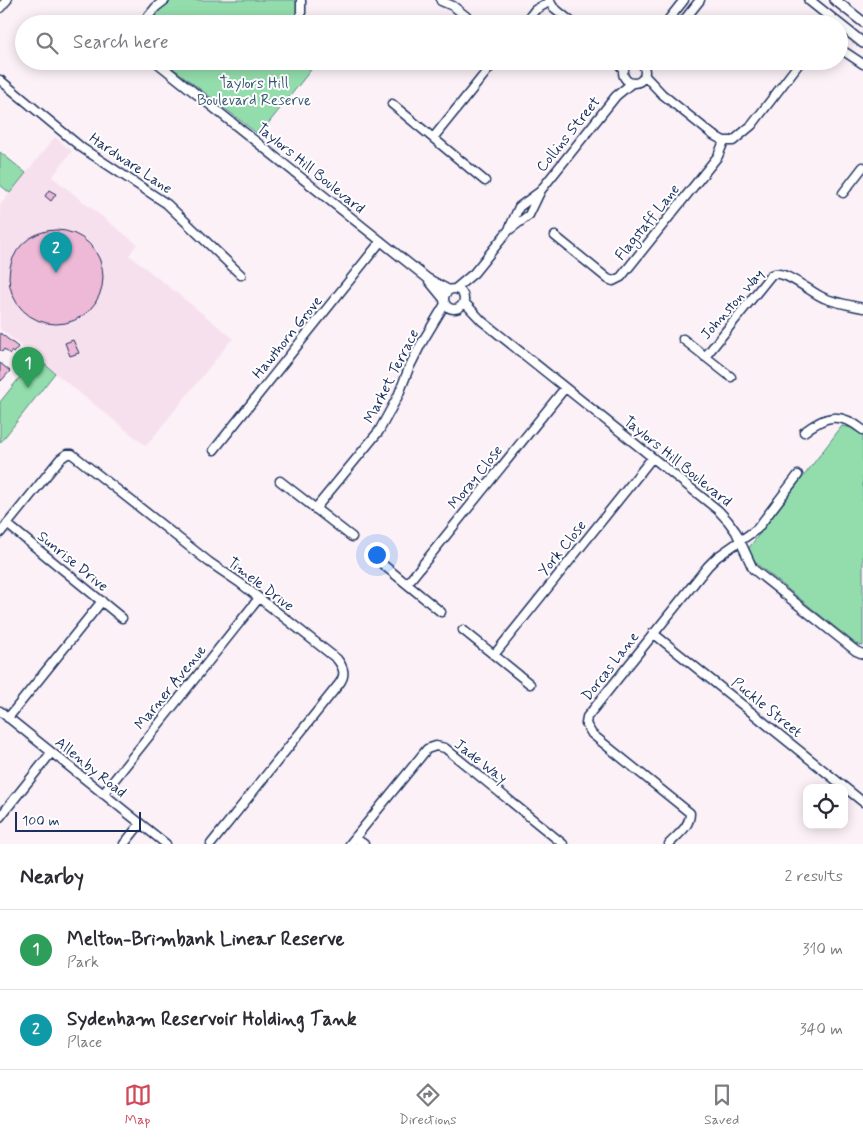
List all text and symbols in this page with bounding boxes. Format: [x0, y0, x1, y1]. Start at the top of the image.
search box [15, 15, 848, 70]
icon: search [33, 29, 61, 57]
text: Search here [73, 30, 169, 55]
park label: Taylors Hill Boulevard Reserve [197, 74, 311, 111]
street label: Collins Street [532, 93, 605, 176]
street label: Taylors Hill Boulevard [252, 119, 369, 219]
street label: Hardware Lane [85, 129, 176, 199]
street label: Flagstaff Lane [611, 180, 686, 266]
pin: 2 [40, 232, 72, 273]
street label: Johnston Way [697, 265, 769, 344]
street label: Hawthorn Grove [248, 292, 327, 383]
street label: Market Terrace [360, 326, 424, 427]
pin: 1 [12, 347, 44, 388]
street label: Taylors Hill Boulevard [619, 412, 736, 512]
street label: Moray Close [444, 441, 508, 514]
street label: York Close [534, 516, 592, 581]
street label: Sunrise Drive [33, 527, 112, 597]
your location [364, 542, 390, 568]
street label: Timele Drive [223, 553, 298, 617]
street label: Dorcas Lane [577, 628, 644, 705]
street label: Marner Avenue [130, 641, 211, 734]
street label: Puckle Street [727, 673, 806, 743]
street label: Allenby Road [51, 733, 130, 803]
street label: Jade Way [450, 735, 511, 789]
map controls [803, 784, 848, 829]
button: locate [803, 784, 848, 829]
scale bar [15, 809, 141, 832]
text: 100 m [22, 812, 60, 830]
text: Nearby [20, 863, 84, 891]
text: 2 results [785, 866, 843, 887]
text: Melton-Brimbank Linear Reserve [67, 927, 344, 952]
text: 1 [32, 939, 40, 960]
text: 310 m [802, 939, 843, 960]
text: Park [67, 952, 99, 973]
text: Sydenham Reservoir Holding Tank [67, 1007, 357, 1032]
text: 2 [32, 1019, 40, 1040]
text: 340 m [799, 1019, 843, 1040]
text: Place [67, 1032, 102, 1053]
tab: Map [124, 1081, 152, 1129]
tab: Directions [399, 1081, 457, 1129]
tab: Saved [704, 1081, 739, 1129]

